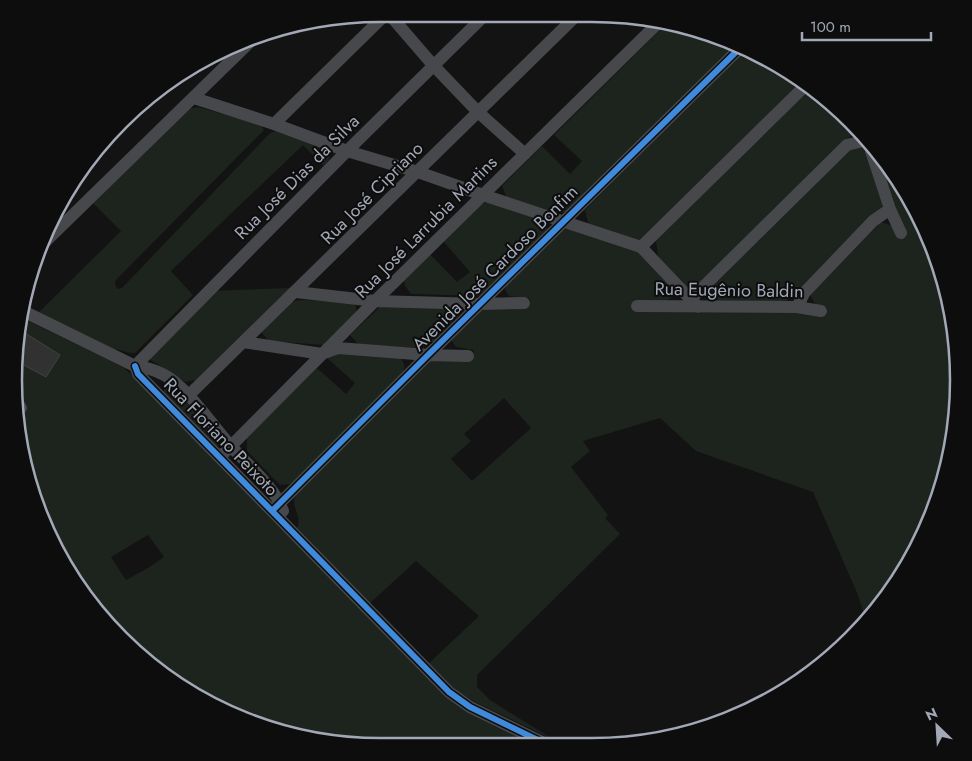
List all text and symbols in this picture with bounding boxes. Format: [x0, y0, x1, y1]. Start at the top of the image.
scale bar [802, 10, 931, 42]
text: 100 m [810, 16, 851, 38]
street label: Rua José Dias da Silva [229, 109, 365, 245]
street label: Rua José Cipriano [315, 136, 429, 250]
street label: Rua José Larrubia Martins [349, 150, 503, 304]
street label: Avenida José Cardoso Bonfim [406, 179, 584, 357]
street label: Rua Eugênio Baldin [654, 276, 804, 304]
street label: Rua Floriano Peixoto [158, 372, 284, 502]
north arrow [912, 701, 962, 751]
text: N [922, 703, 941, 726]

